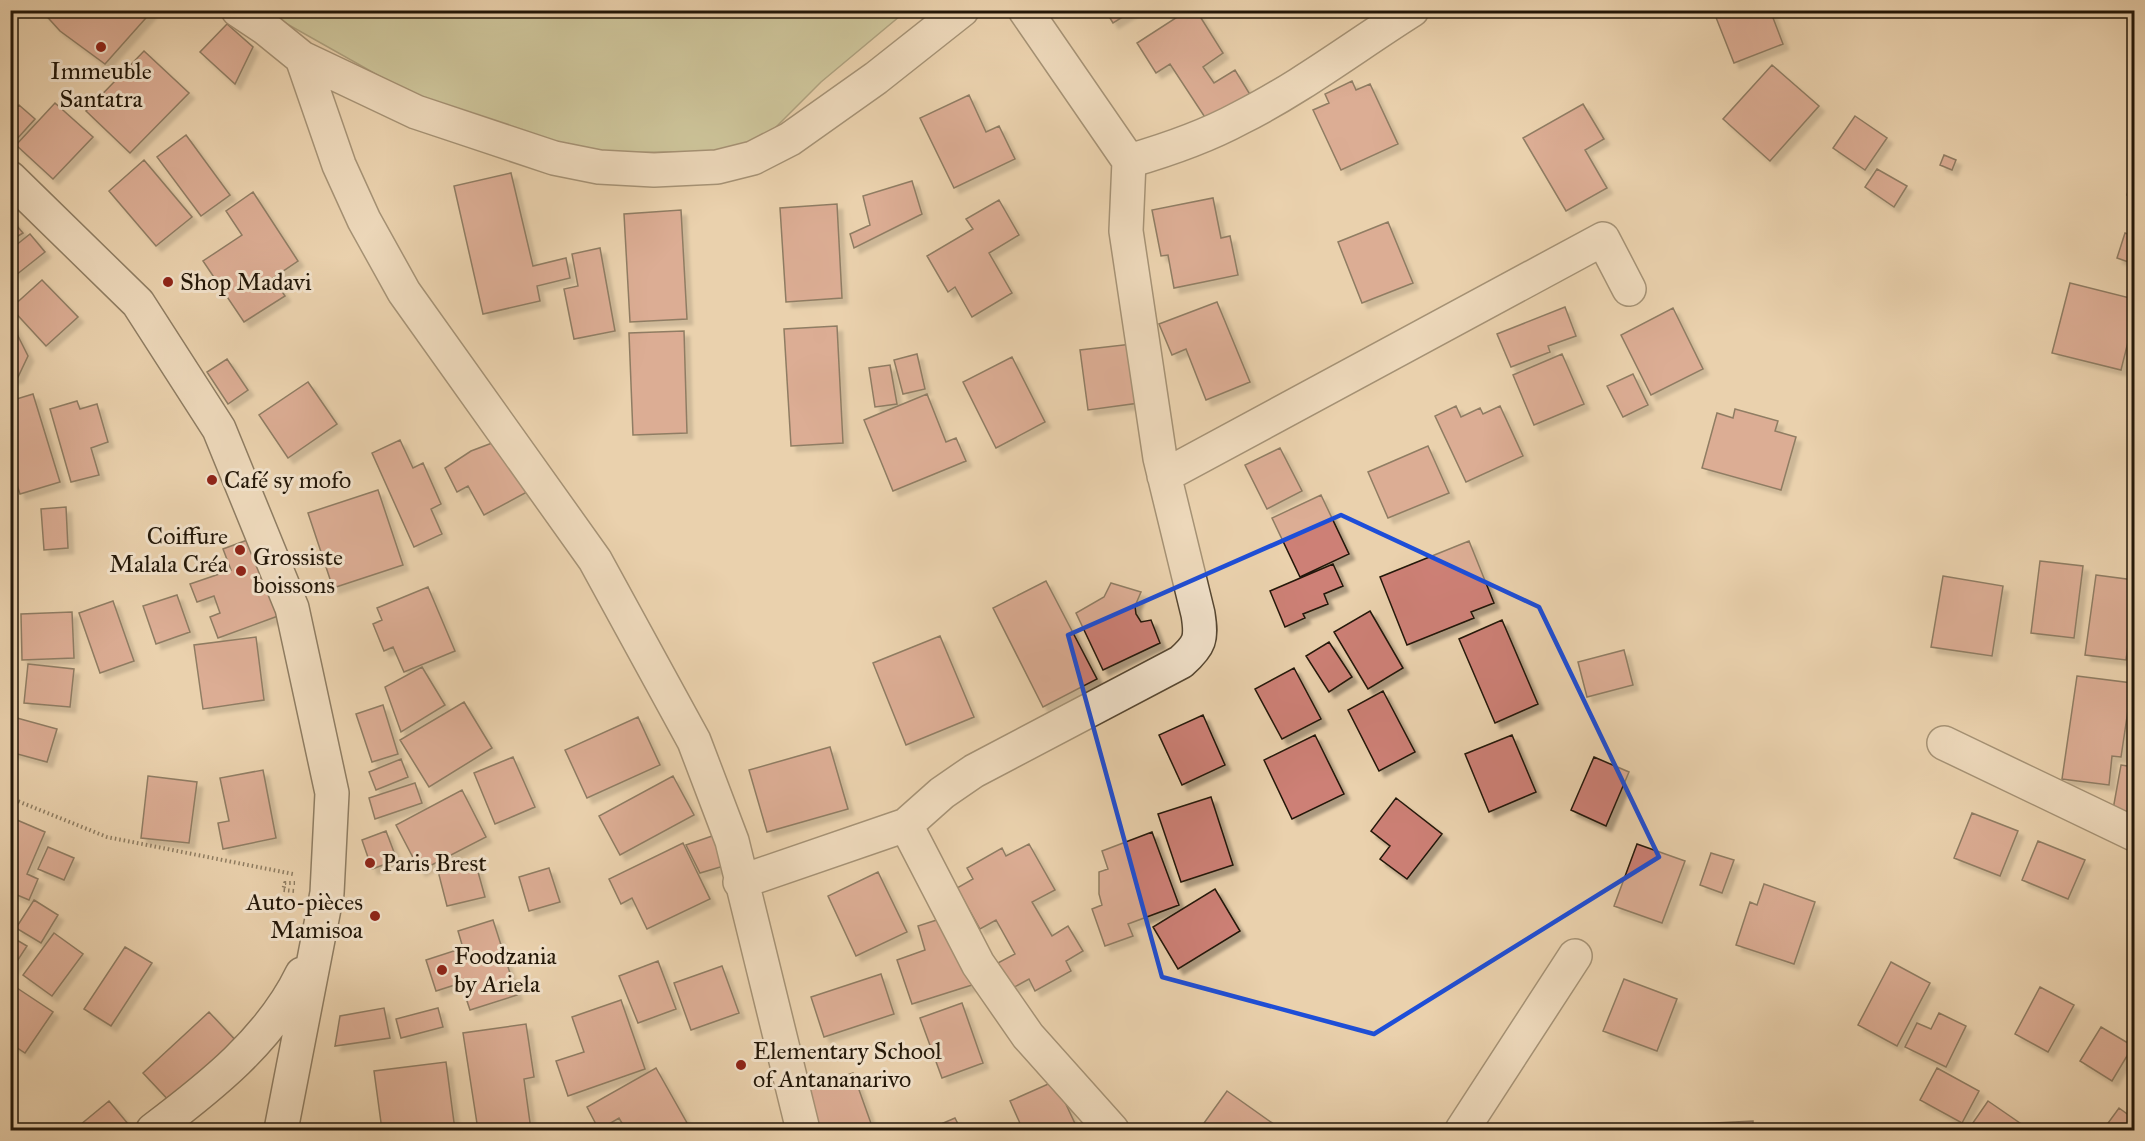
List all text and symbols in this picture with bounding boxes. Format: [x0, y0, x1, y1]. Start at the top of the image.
marker: Immeuble Santatra [94, 40, 108, 54]
place label: Immeuble Santatra [50, 56, 152, 114]
place label: Shop Madavi [180, 267, 312, 297]
marker: Shop Madavi [161, 275, 175, 289]
place label: Café sy mofo [224, 465, 351, 495]
marker: Café sy mofo [205, 473, 219, 487]
place label: Coiffure Malala Créa [109, 521, 229, 579]
place label: Grossiste boissons [253, 542, 343, 600]
marker: Coiffure Malala Créa [233, 543, 247, 557]
marker: Grossiste boissons [234, 564, 248, 578]
place label: Paris Brest [382, 848, 487, 878]
marker: Paris Brest [363, 856, 377, 870]
place label: Auto-pièces Mamisoa [245, 887, 364, 945]
marker: Auto-pièces Mamisoa [368, 909, 382, 923]
place label: Foodzania by Ariela [454, 941, 558, 999]
marker: Foodzania by Ariela [435, 963, 449, 977]
place label: Elementary School of Antananarivo [753, 1036, 942, 1094]
marker: Elementary School of Antananarivo [734, 1058, 748, 1072]

